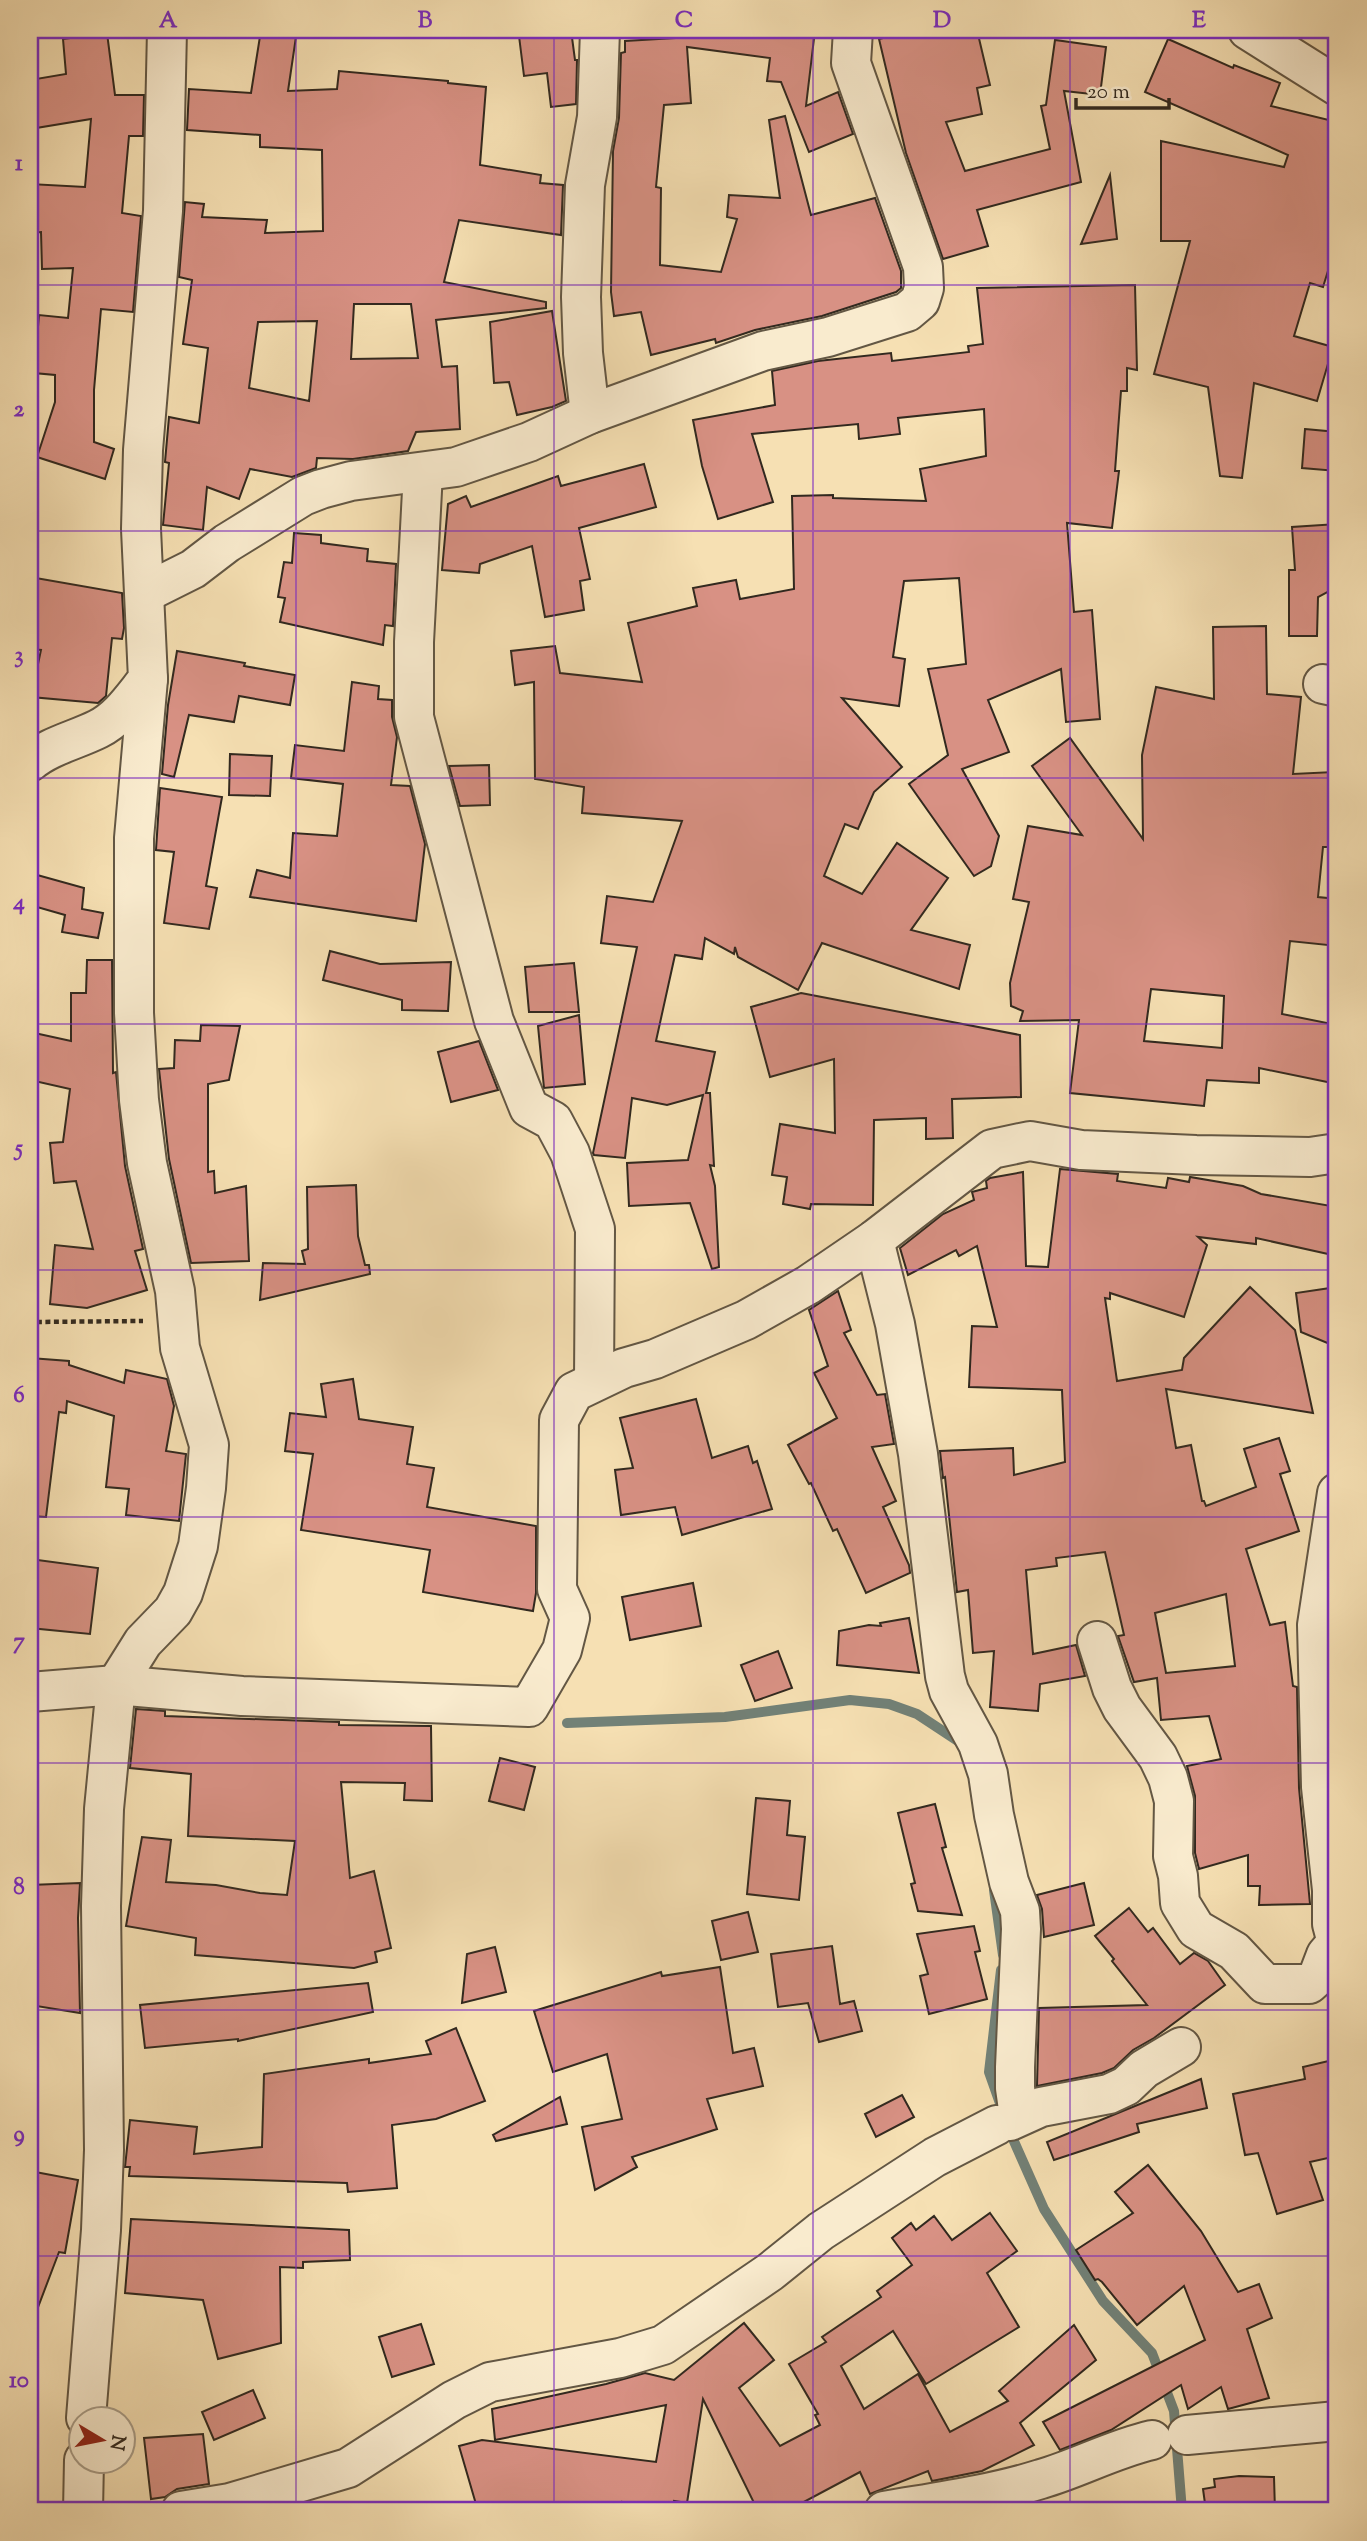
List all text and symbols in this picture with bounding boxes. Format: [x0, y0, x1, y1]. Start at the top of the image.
text: A [159, 5, 178, 38]
text: B [418, 5, 433, 38]
text: C [675, 5, 693, 38]
text: D [933, 5, 951, 38]
text: E [1192, 5, 1206, 38]
scale bar [1076, 66, 1169, 110]
text: 20 m [1087, 78, 1130, 108]
text: 1 [15, 148, 23, 181]
text: 2 [14, 394, 25, 427]
text: 3 [14, 640, 24, 673]
text: 4 [12, 887, 25, 920]
text: 5 [13, 1133, 23, 1166]
text: 6 [13, 1380, 25, 1413]
text: 7 [13, 1626, 25, 1659]
text: 8 [13, 1872, 25, 1905]
text: 9 [13, 2119, 25, 2152]
text: 10 [9, 2365, 29, 2398]
north arrow [66, 2404, 136, 2474]
text: N [102, 2433, 131, 2452]

